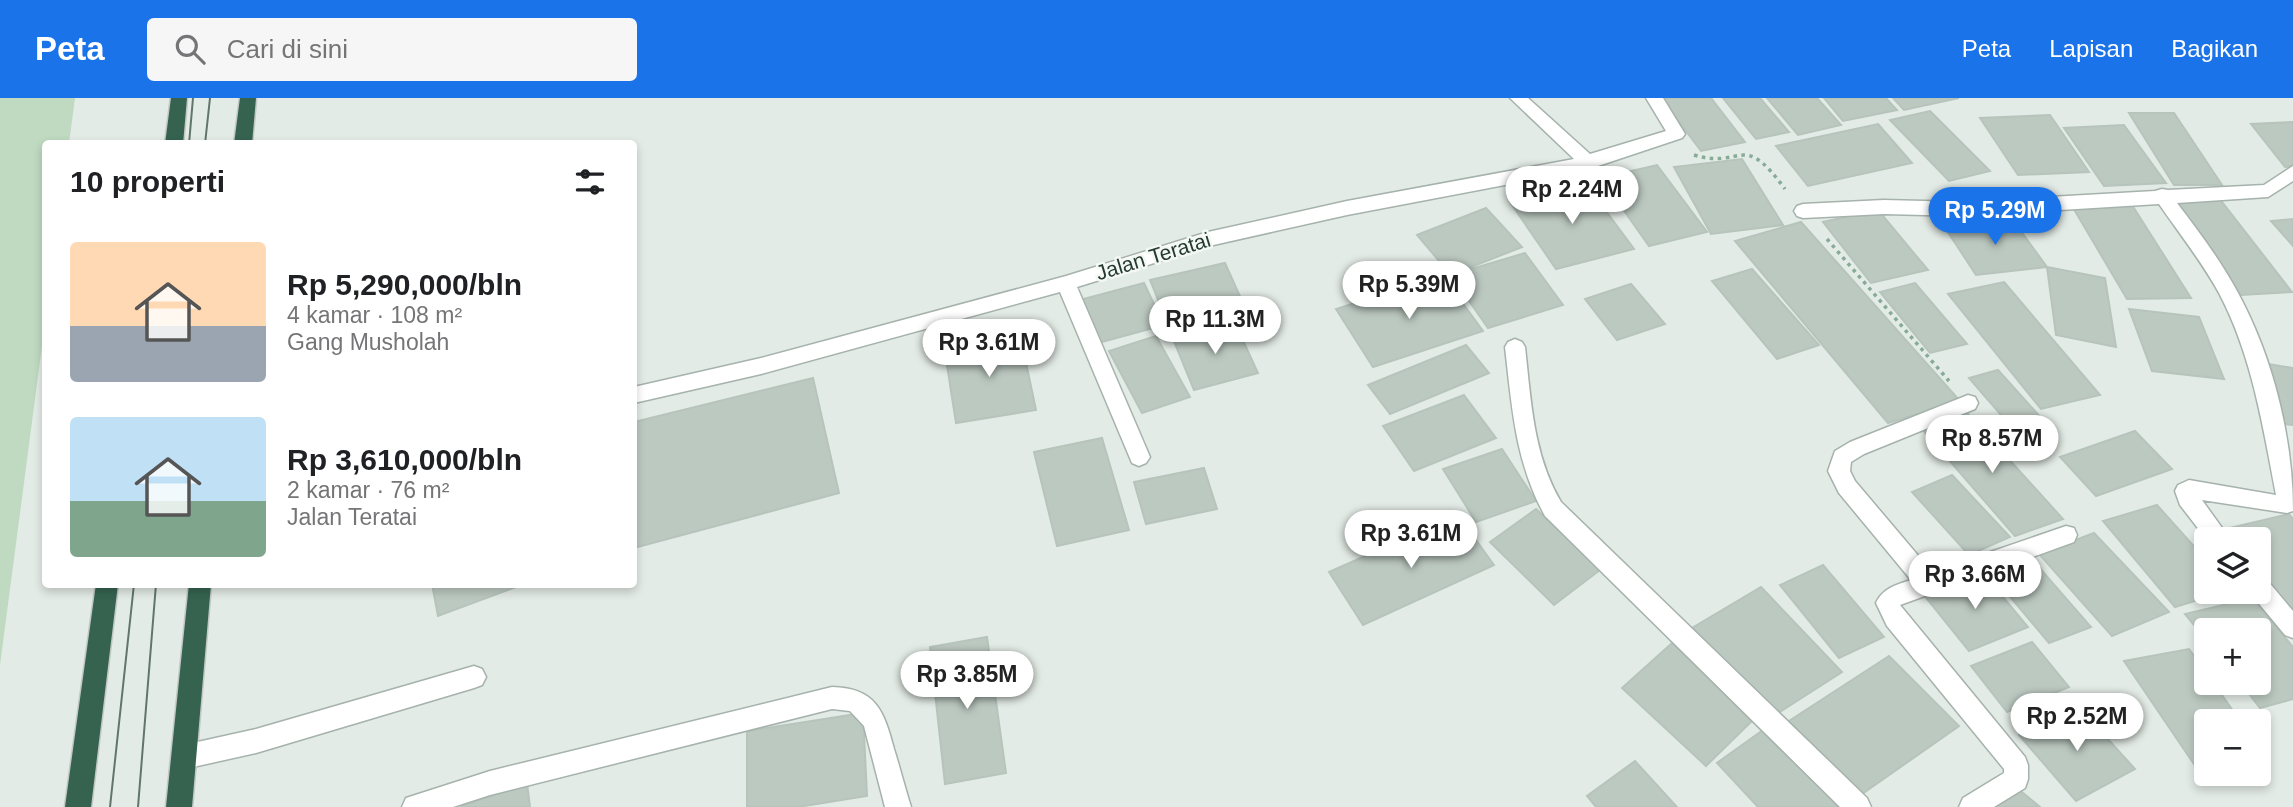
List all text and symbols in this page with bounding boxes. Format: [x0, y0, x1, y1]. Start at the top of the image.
search box [147, 18, 637, 81]
text: Peta [35, 30, 105, 67]
icon: search [171, 30, 209, 68]
text: Cari di sini [227, 34, 348, 64]
text: Peta [1962, 35, 2011, 62]
text: Lapisan [2049, 35, 2133, 62]
text: Bagikan [2171, 35, 2258, 62]
icon: filters [571, 163, 609, 201]
text: 10 properti [70, 165, 225, 198]
pin: Rp 2.24M [1500, 166, 1644, 226]
text: Rp 2.24M [1522, 176, 1622, 202]
pin: Rp 5.29M [1923, 188, 2067, 247]
text: Rp 5.29M [1945, 197, 2045, 223]
street label: Jalan Teratai [1093, 228, 1213, 284]
pin: Rp 5.39M [1337, 262, 1481, 321]
text: Rp 5,290,000/bln [287, 268, 522, 301]
icon: home [126, 270, 210, 354]
text: Rp 5.39M [1359, 271, 1459, 297]
pin: Rp 11.3M [1143, 296, 1287, 356]
text: 4 kamar · 108 m² [287, 302, 462, 328]
text: Rp 11.3M [1165, 306, 1265, 332]
pin: Rp 3.61M [917, 320, 1061, 379]
text: Gang Musholah [287, 329, 449, 355]
text: Rp 3.61M [939, 329, 1039, 355]
pin: Rp 8.57M [1920, 416, 2064, 475]
text: Rp 8.57M [1942, 425, 2042, 451]
text: Rp 3,610,000/bln [287, 443, 522, 476]
icon: home [126, 445, 210, 529]
text: 2 kamar · 76 m² [287, 477, 449, 503]
text: Jalan Teratai [287, 504, 417, 530]
pin: Rp 3.61M [1339, 510, 1483, 570]
text: Rp 3.61M [1361, 520, 1461, 546]
map controls [2194, 527, 2271, 786]
button: layers [2194, 527, 2271, 604]
pin: Rp 3.66M [1903, 552, 2047, 611]
text: Rp 3.66M [1925, 561, 2025, 587]
button: + [2194, 618, 2271, 695]
pin: Rp 3.85M [895, 652, 1039, 711]
text: Rp 3.85M [917, 661, 1017, 687]
pin: Rp 2.52M [2005, 694, 2149, 753]
text: Rp 2.52M [2027, 703, 2127, 729]
button: − [2194, 709, 2271, 786]

